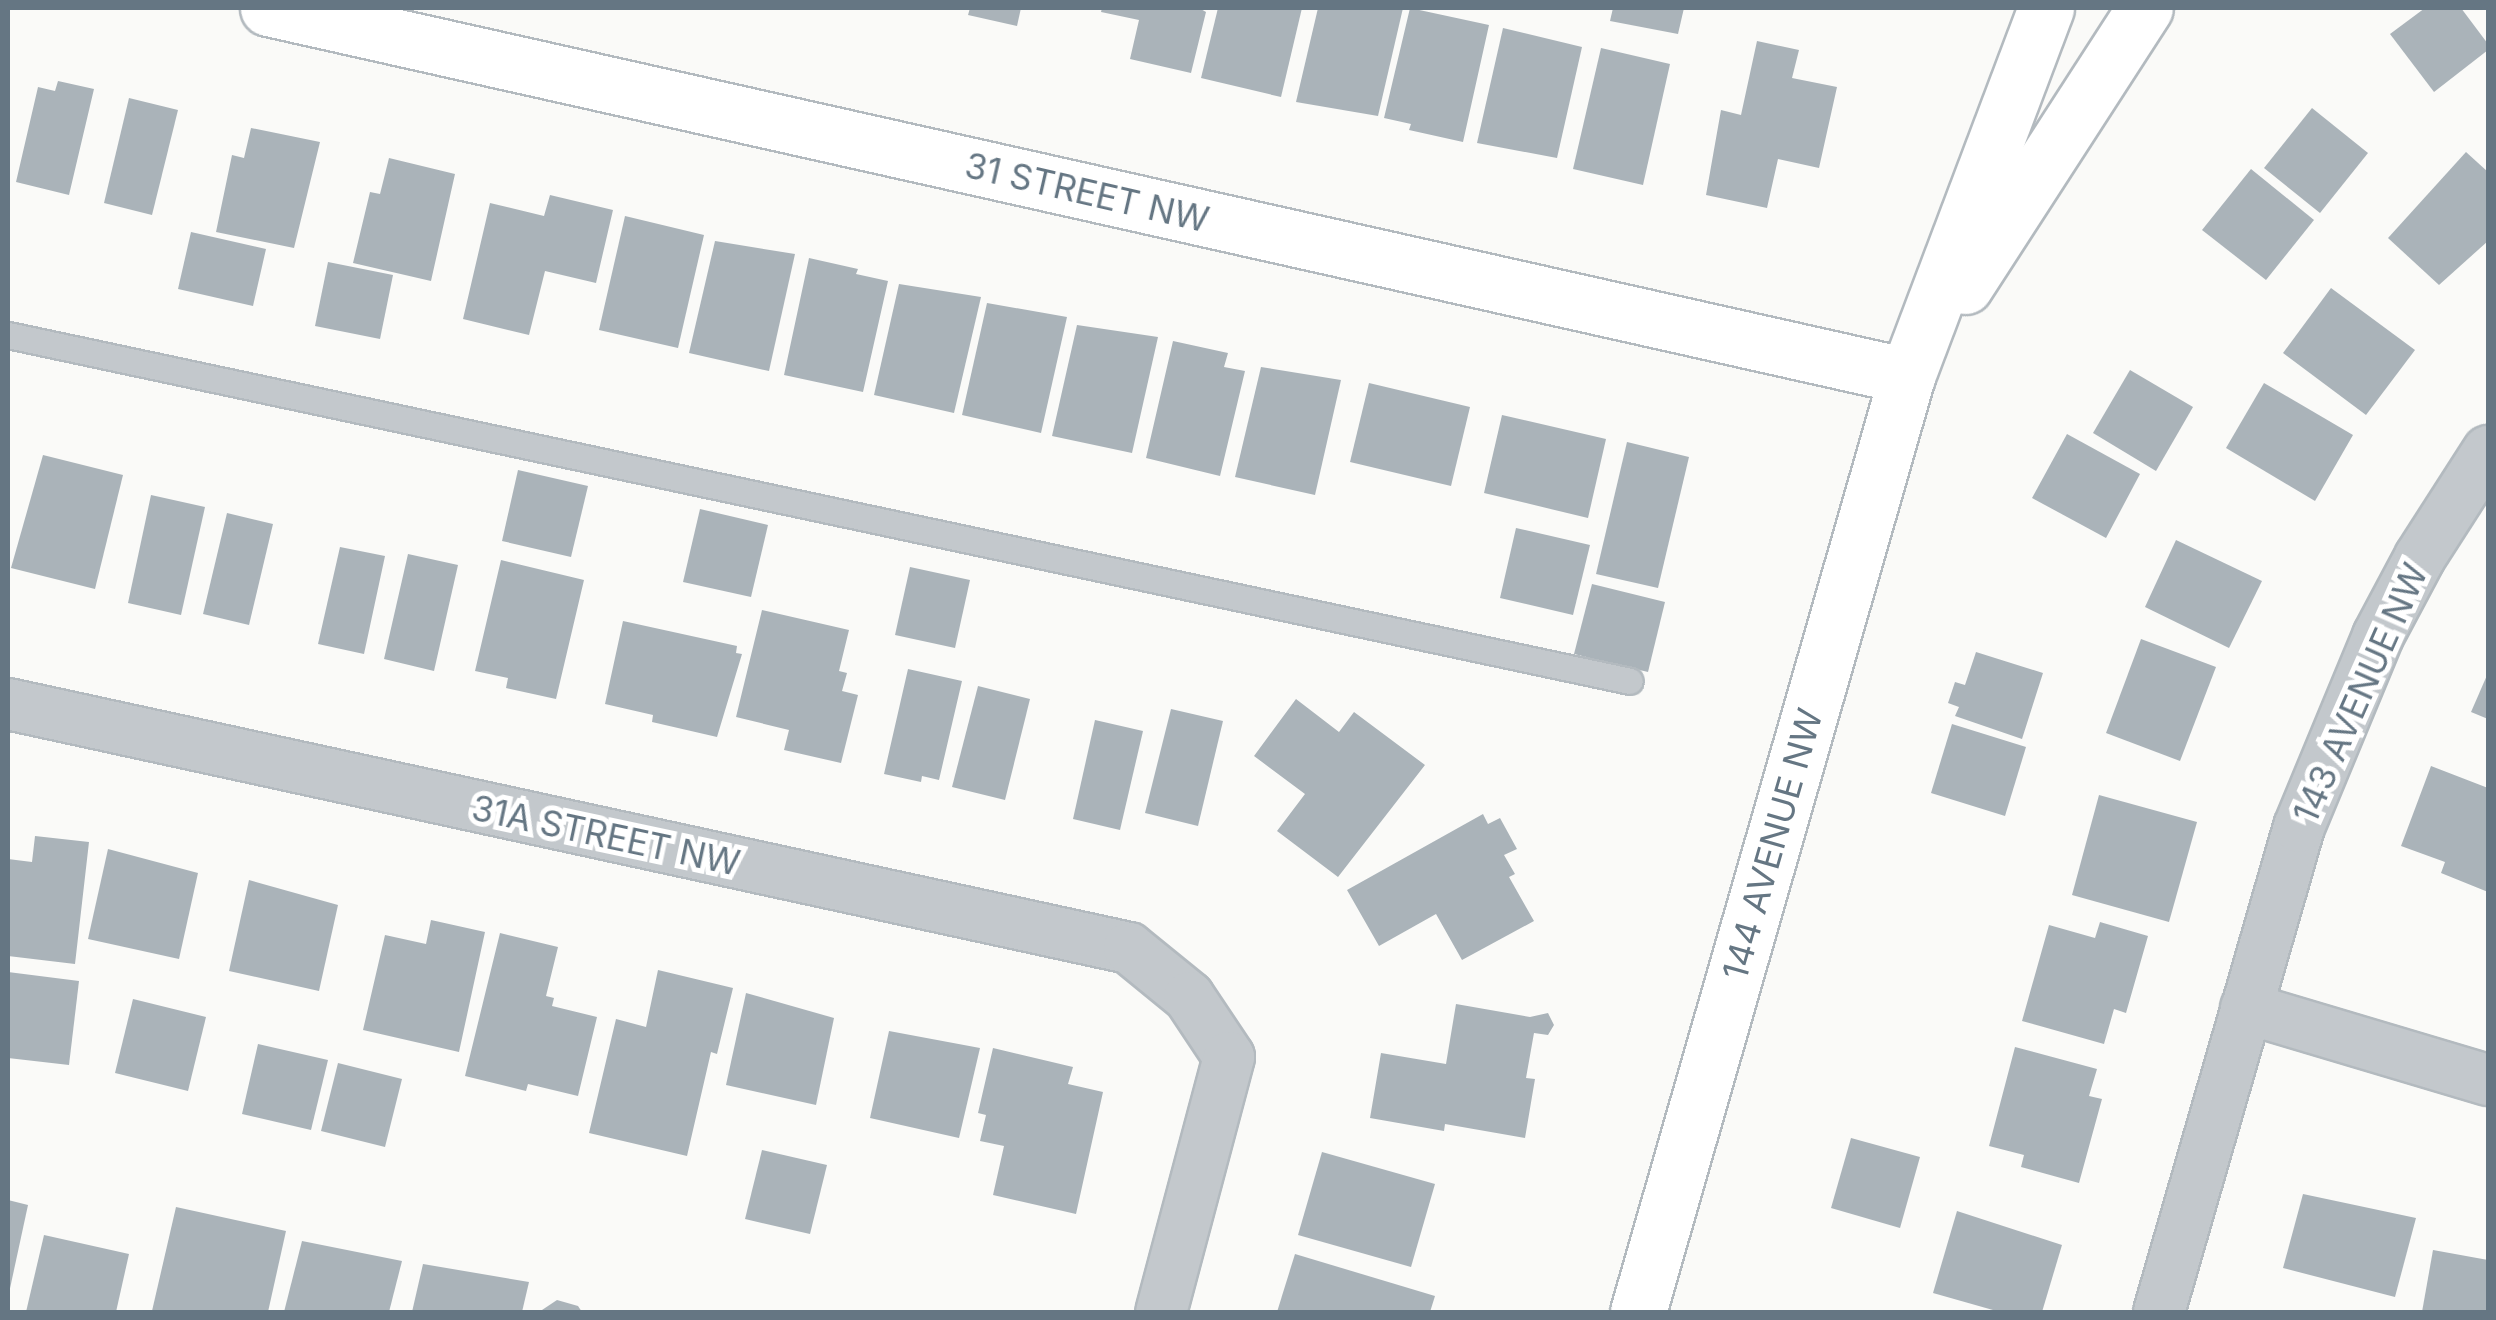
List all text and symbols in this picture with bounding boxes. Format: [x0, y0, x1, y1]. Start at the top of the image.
street label: 31 STREET NW [961, 144, 1213, 240]
street label: 143 AVENUE NW [2284, 557, 2436, 829]
street label: 144 AVENUE NW [1713, 703, 1831, 985]
street label: 31A STREET NW [468, 786, 744, 884]

